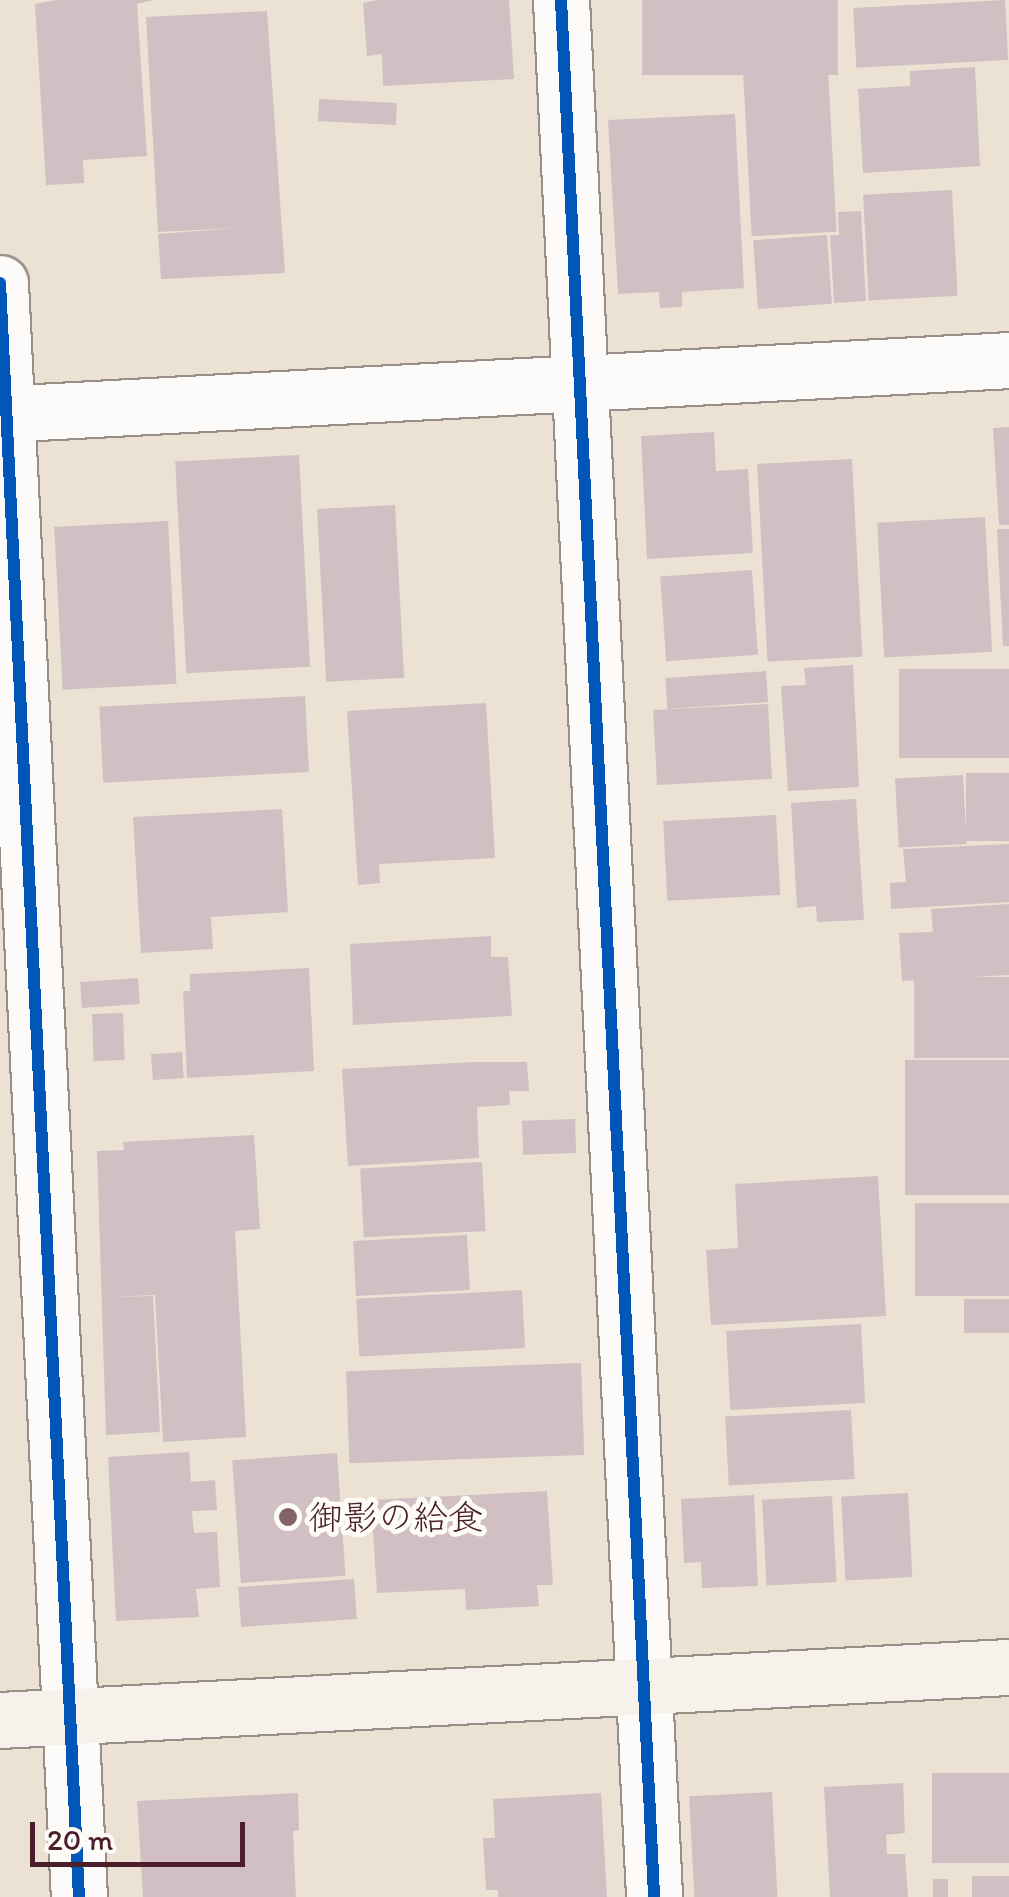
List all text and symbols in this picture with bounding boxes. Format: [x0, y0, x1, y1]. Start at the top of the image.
place label: 御影の給食 [308, 1496, 483, 1538]
marker: 御影の給食 [277, 1506, 299, 1528]
scale bar [35, 1802, 250, 1864]
text: 20 m [47, 1821, 113, 1858]

